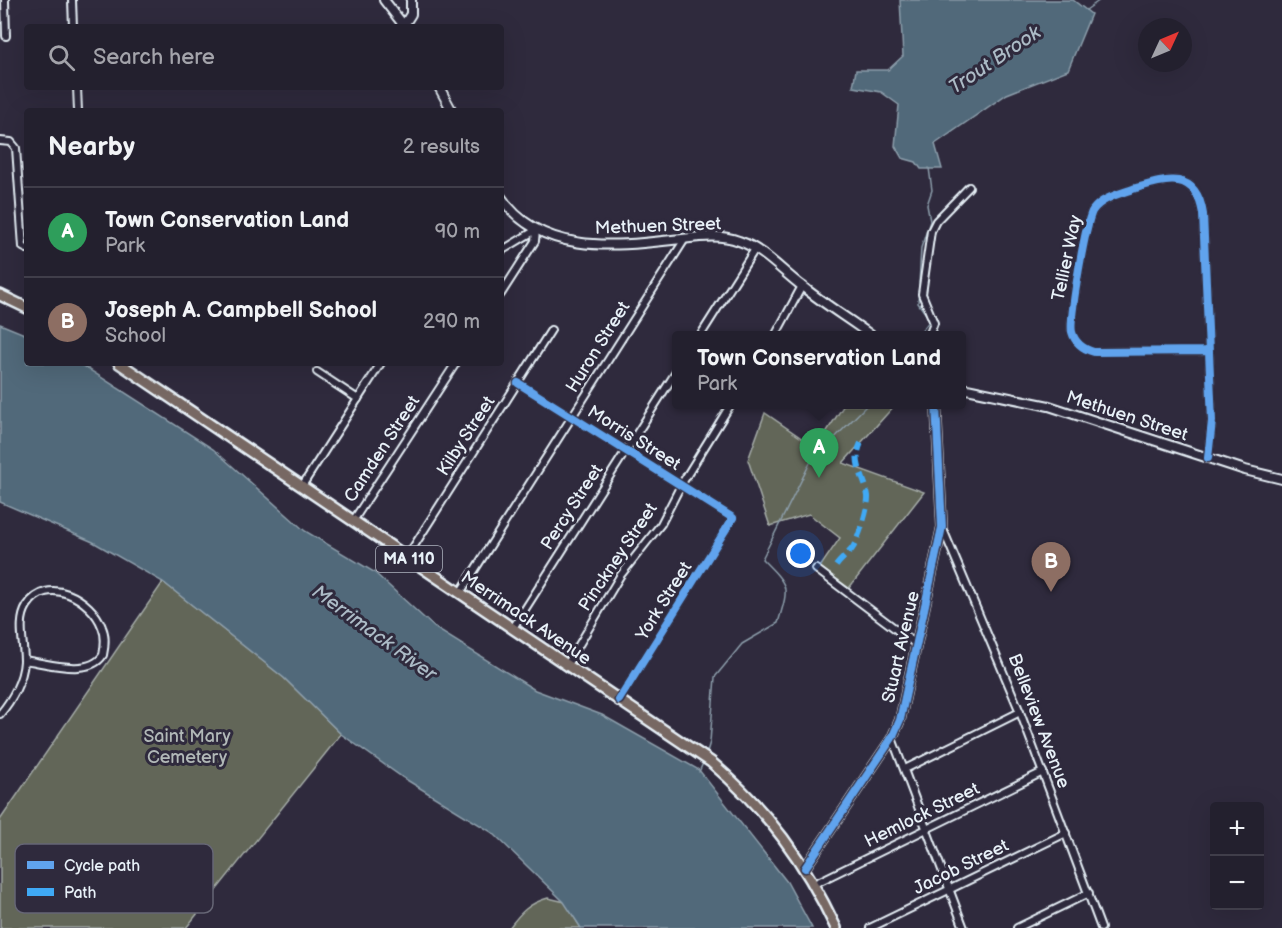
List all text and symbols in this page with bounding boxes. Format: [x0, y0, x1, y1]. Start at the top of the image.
north arrow [1138, 18, 1192, 72]
water label: Trout Brook [944, 20, 1047, 100]
search box [24, 24, 504, 90]
icon: search [45, 41, 78, 74]
text: Search here [93, 44, 215, 71]
text: Nearby [48, 132, 135, 163]
text: 2 results [403, 135, 480, 159]
text: Town Conservation Land [105, 207, 349, 234]
street label: Tellier Way [1048, 212, 1086, 303]
street label: Methuen Street [594, 213, 722, 239]
text: A [61, 220, 74, 244]
text: 90 m [435, 220, 480, 244]
text: Park [105, 234, 145, 258]
text: Joseph A. Campbell School [105, 297, 377, 324]
street label: Huron Street [562, 297, 635, 397]
text: B [60, 310, 75, 334]
text: 290 m [423, 310, 480, 334]
text: School [105, 324, 166, 348]
popup [672, 331, 966, 409]
text: Town Conservation Land [697, 345, 941, 372]
text: Park [697, 372, 737, 396]
street label: Methuen Street [1064, 386, 1191, 446]
street label: Camden Street [340, 391, 425, 506]
street label: Kilby Street [433, 392, 500, 480]
street label: Morris Street [584, 401, 685, 475]
pin: A [800, 428, 838, 478]
street label: Percy Street [537, 460, 608, 554]
street label: Pinckney Street [574, 499, 662, 615]
your location [786, 539, 815, 568]
pin: B [1032, 542, 1070, 592]
road number: MA 110 [376, 546, 442, 572]
street label: York Street [631, 558, 697, 645]
street label: Merrimack Avenue [457, 567, 595, 669]
water label: Merrimack River [307, 580, 442, 687]
street label: Stuart Avenue [878, 589, 924, 705]
street label: Belleview Avenue [1004, 651, 1074, 792]
park label: Saint Mary Cemetery [143, 726, 231, 768]
street label: Hemlock Street [861, 778, 983, 852]
map controls [1210, 802, 1264, 910]
button: + [1210, 802, 1264, 856]
street label: Jacob Street [910, 835, 1012, 899]
legend [15, 844, 213, 913]
button: − [1210, 856, 1264, 910]
text: Cycle path [64, 857, 140, 876]
text: Path [64, 884, 96, 903]

